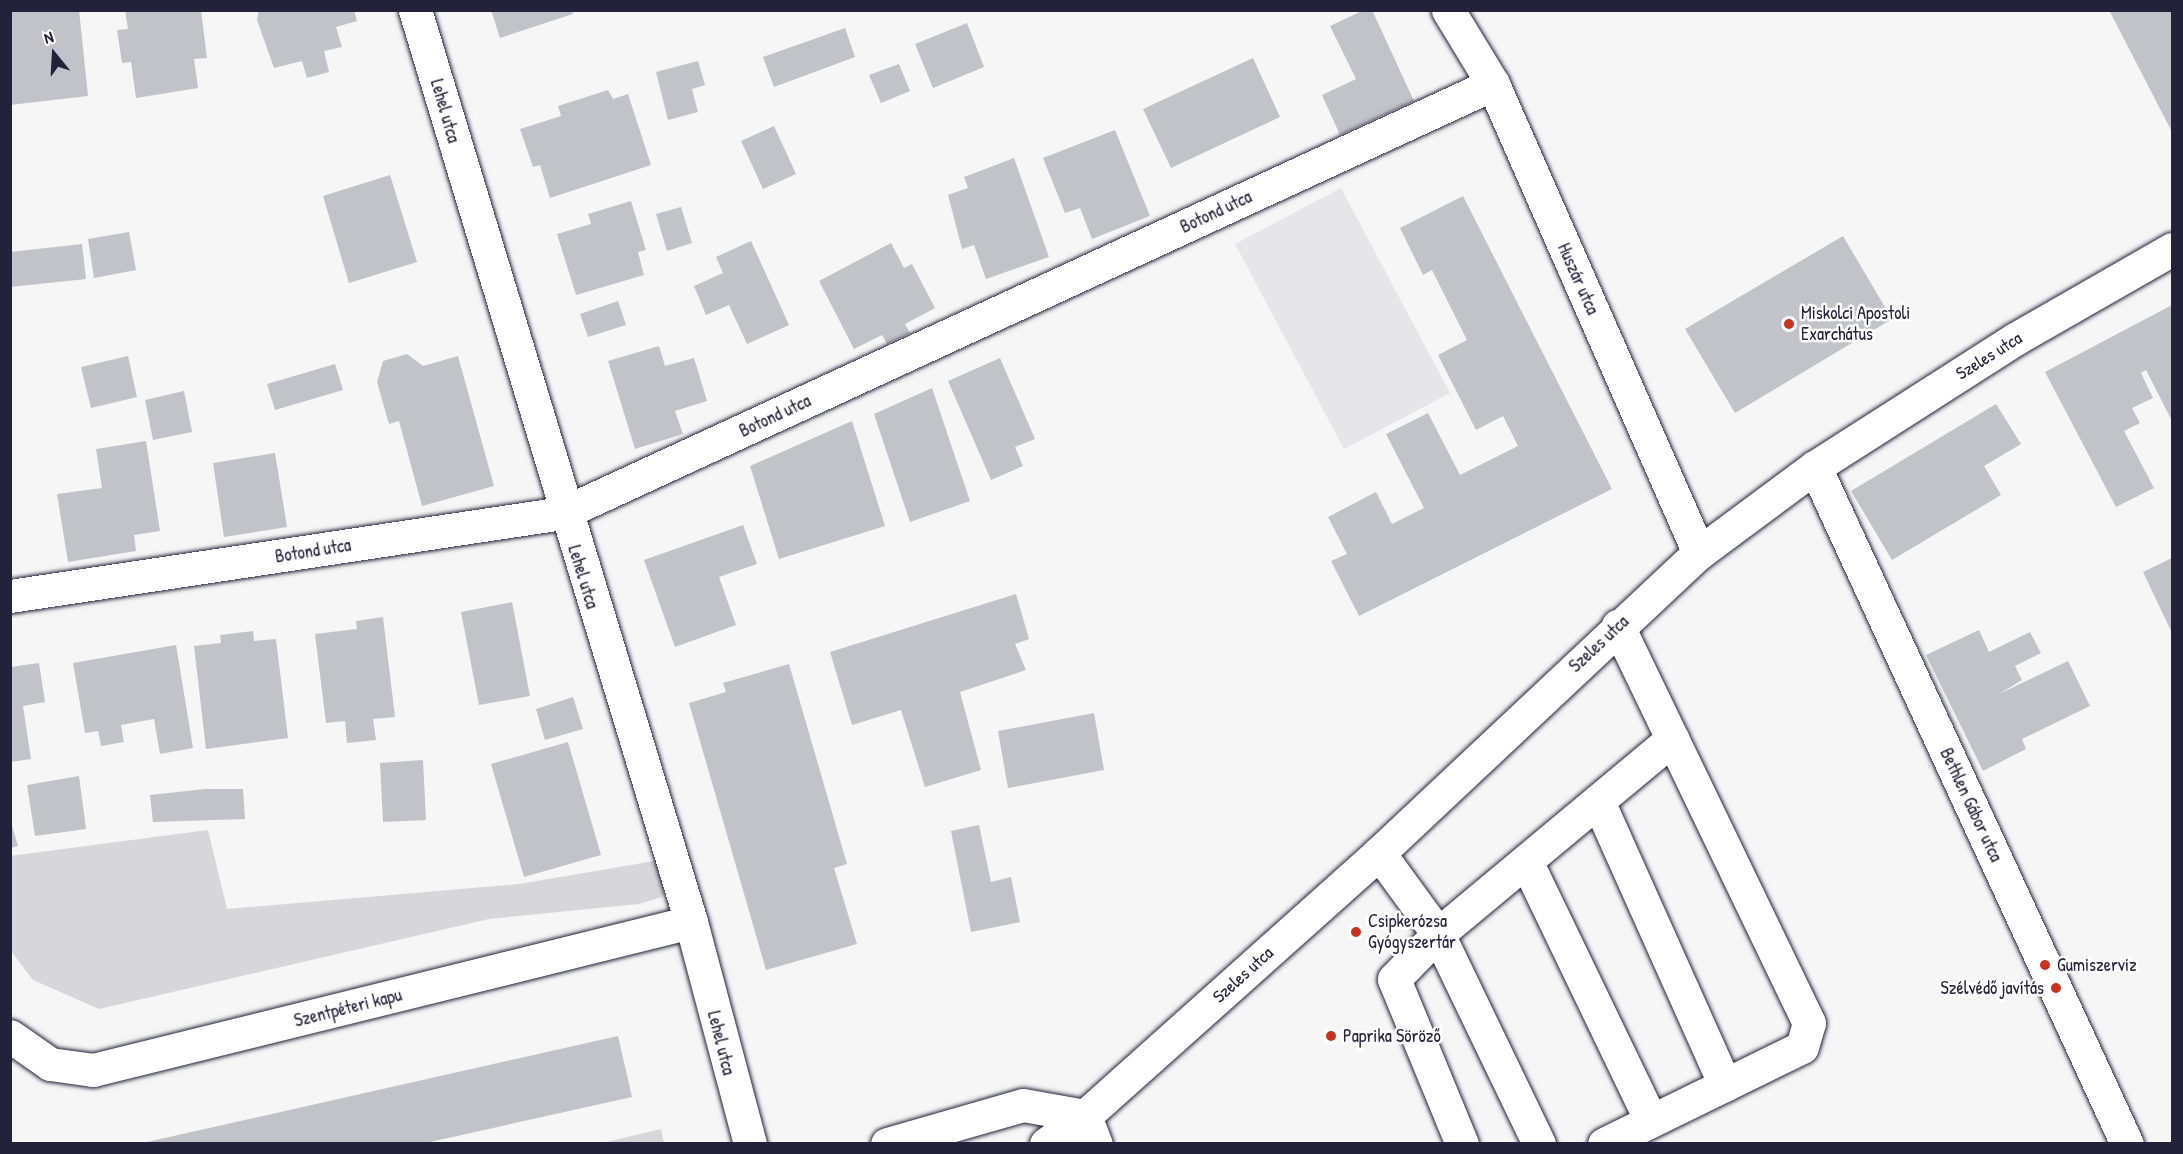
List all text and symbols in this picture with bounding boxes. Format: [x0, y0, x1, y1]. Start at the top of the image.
north arrow [24, 24, 84, 84]
text: N [41, 25, 56, 49]
street label: Lehel utca [426, 77, 464, 145]
street label: Botond utca [1177, 186, 1255, 238]
street label: Huszár utca [1553, 240, 1603, 318]
place label: Miskolci Apostoli Exarchátus [1801, 303, 1910, 346]
marker: Miskolci Apostoli Exarchátus [1782, 317, 1796, 331]
street label: Szeles utca [1952, 327, 2026, 385]
street label: Botond utca [736, 390, 814, 442]
street label: Botond utca [274, 534, 352, 568]
street label: Lehel utca [563, 543, 603, 611]
street label: Szeles utca [1565, 611, 1633, 677]
street label: Bethlen Gábor utca [1935, 745, 2007, 865]
place label: Csipkerózsa Gyógyszertár [1368, 911, 1456, 954]
marker: Csipkerózsa Gyógyszertár [1349, 925, 1363, 939]
street label: Szeles utca [1208, 942, 1278, 1008]
place label: Gumiszerviz [2057, 954, 2137, 976]
marker: Gumiszerviz [2038, 958, 2052, 972]
place label: Szélvédő javítás [1941, 977, 2044, 999]
marker: Szélvédő javítás [2049, 981, 2063, 995]
street label: Szentpéteri kapu [292, 984, 404, 1032]
street label: Lehel utca [703, 1009, 739, 1077]
place label: Paprika Söröző [1343, 1025, 1441, 1047]
marker: Paprika Söröző [1324, 1029, 1338, 1043]

